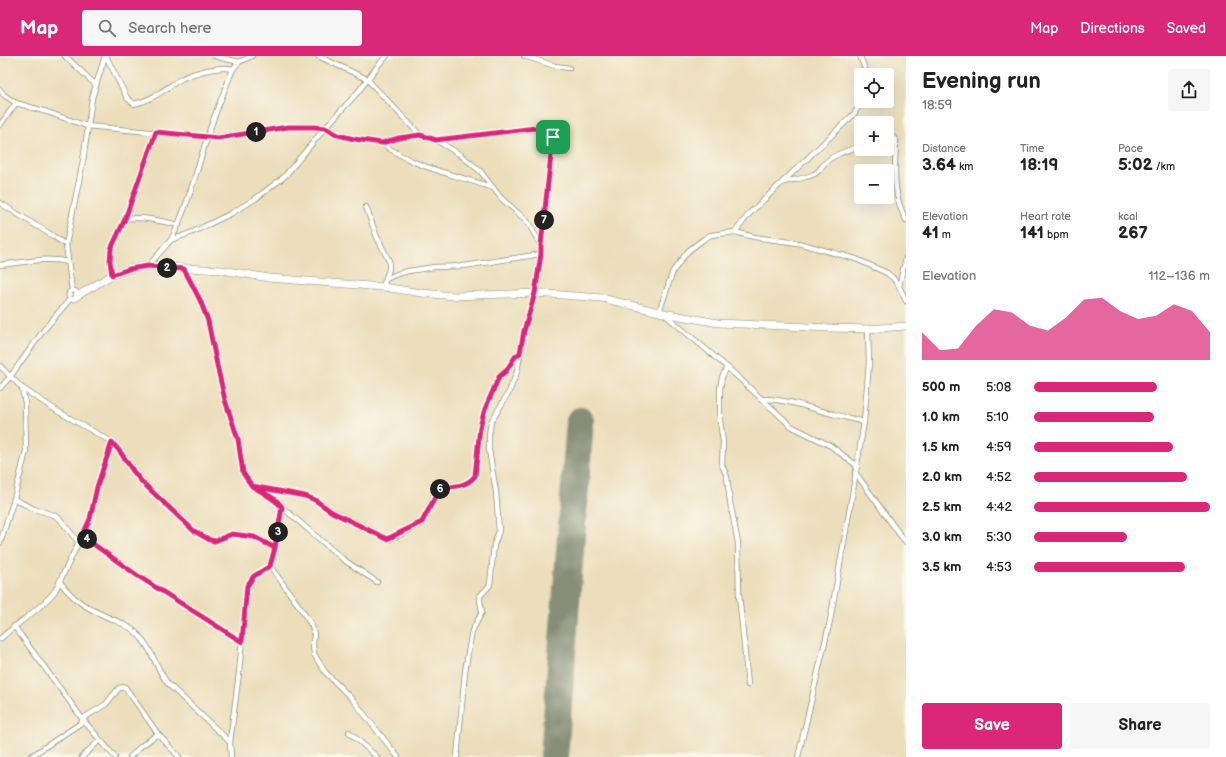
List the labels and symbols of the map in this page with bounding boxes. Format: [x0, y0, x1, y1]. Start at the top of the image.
pin [536, 120, 570, 154]
pin: 1 [246, 122, 266, 142]
pin: 7 [534, 210, 554, 230]
pin: 2 [157, 258, 177, 278]
pin: 6 [430, 479, 450, 499]
pin: 3 [268, 522, 288, 542]
pin: 4 [77, 529, 97, 549]

